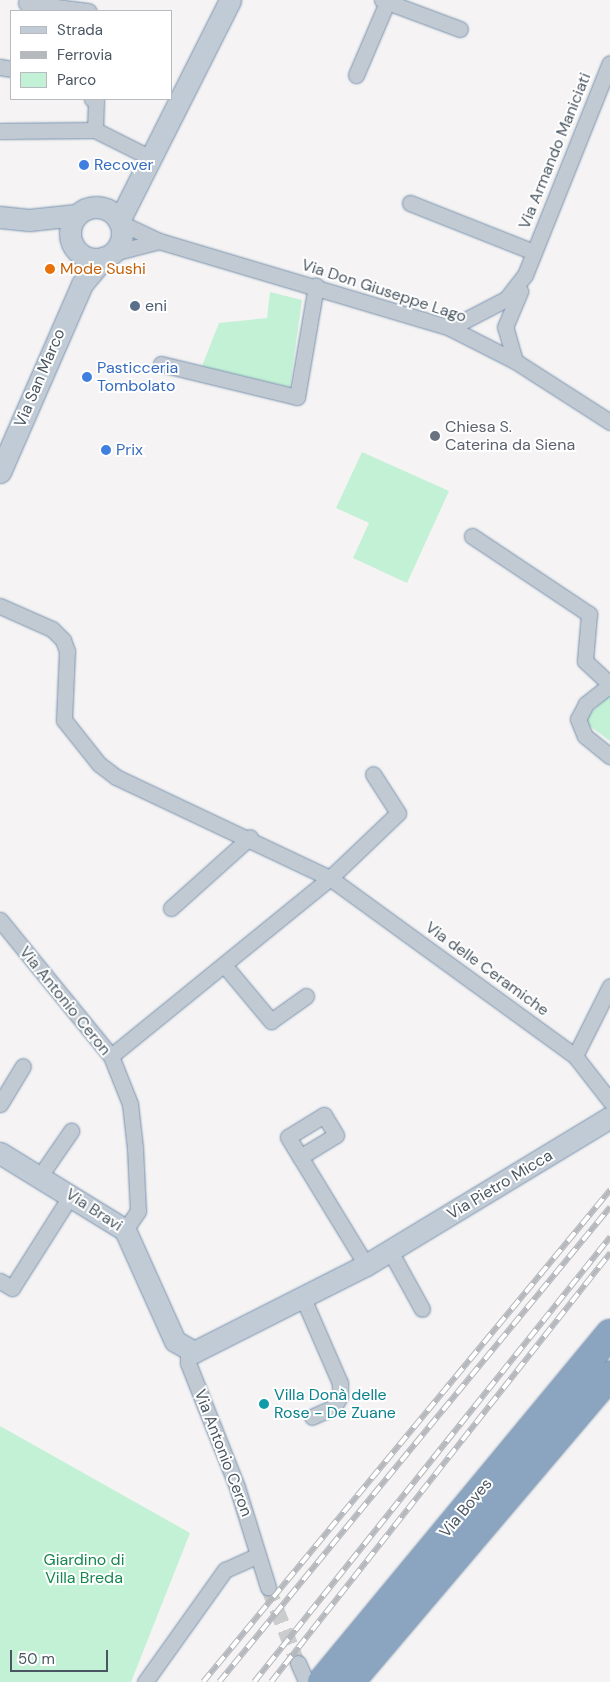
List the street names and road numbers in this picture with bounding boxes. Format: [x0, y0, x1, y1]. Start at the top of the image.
street label: Via Armando Maniciati [515, 70, 595, 232]
street label: Via Don Giuseppe Lago [299, 255, 469, 327]
street label: Via San Marco [11, 326, 69, 430]
street label: Via delle Ceramiche [422, 918, 552, 1020]
street label: Via Antonio Ceron [15, 943, 115, 1059]
street label: Via Pietro Micca [444, 1146, 556, 1224]
street label: Via Bravi [62, 1185, 126, 1235]
street label: Via Antonio Ceron [190, 1387, 256, 1519]
street label: Via Boves [436, 1474, 496, 1542]

